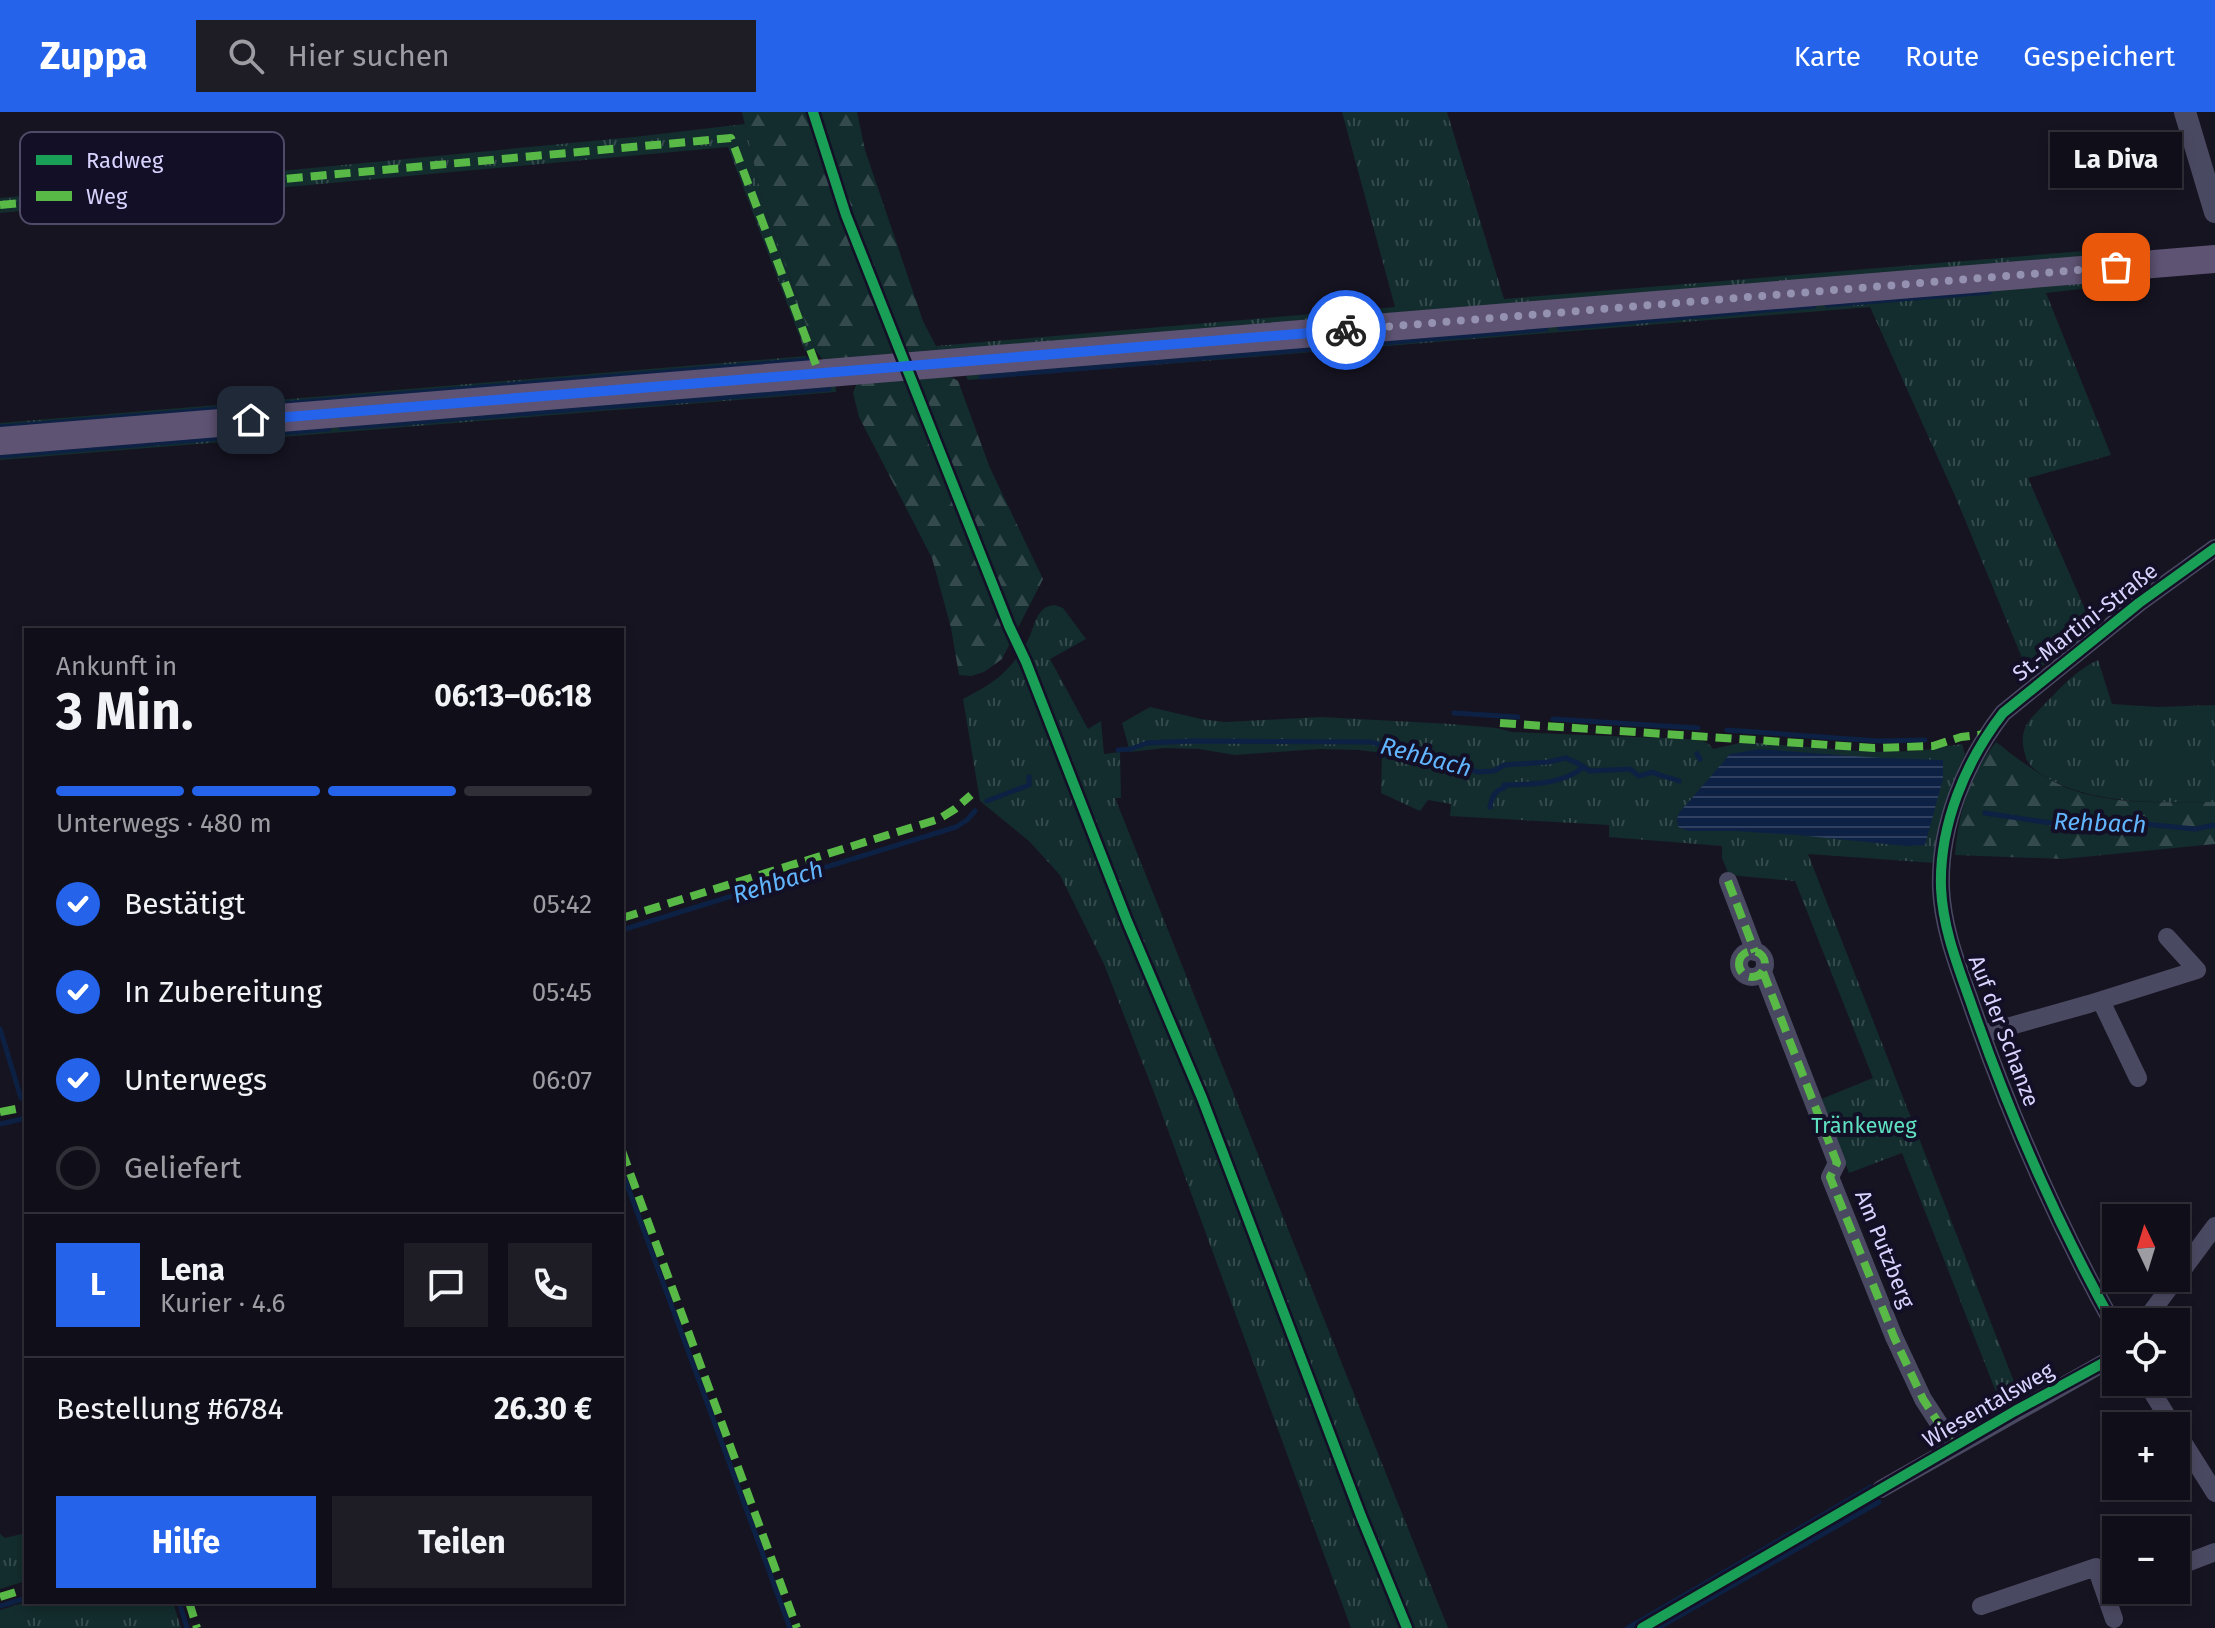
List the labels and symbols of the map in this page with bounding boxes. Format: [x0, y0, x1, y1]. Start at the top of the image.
callout: La Diva [2050, 131, 2182, 187]
legend [20, 132, 284, 224]
text: Radweg [86, 147, 164, 174]
text: Weg [86, 183, 128, 210]
pin [2082, 233, 2150, 301]
courier [1306, 290, 1386, 370]
pin [217, 386, 285, 454]
street label: St.-Martini-Straße [2007, 557, 2163, 687]
water label: Rehbach [1377, 731, 1475, 783]
water label: Rehbach [2053, 807, 2147, 839]
water label: Rehbach [729, 855, 827, 909]
street label: Auf der Schanze [1963, 952, 2045, 1110]
park label: Tränkeweg [1811, 1112, 1917, 1139]
street label: Am Putzberg [1849, 1186, 1921, 1312]
north arrow [2102, 1204, 2190, 1292]
street label: Wiesentalsweg [1918, 1356, 2059, 1453]

